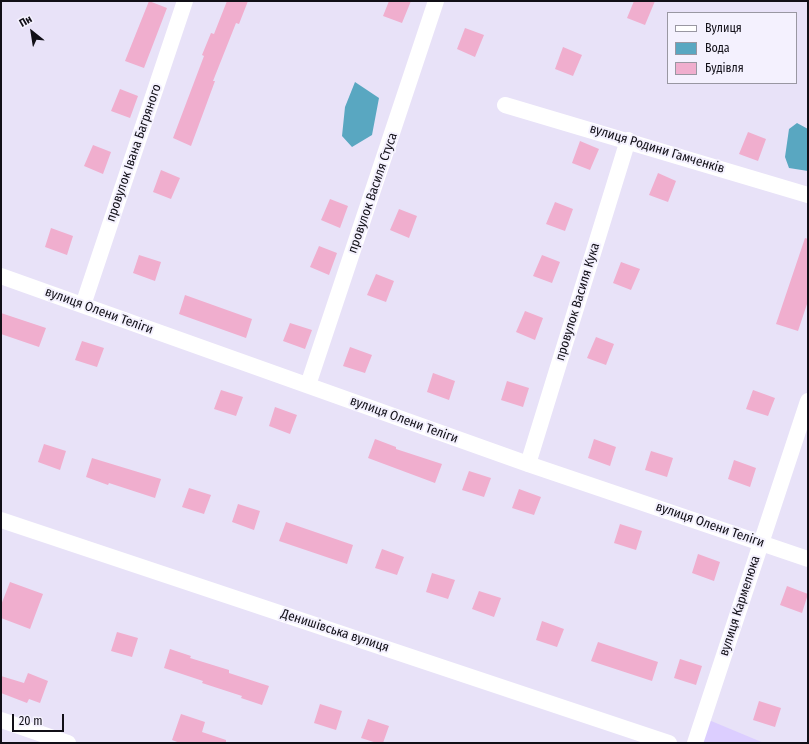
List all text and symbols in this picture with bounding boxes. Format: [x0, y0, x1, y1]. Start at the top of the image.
north arrow [12, 12, 52, 52]
text: Пн [17, 12, 34, 30]
legend [667, 12, 797, 84]
text: Вулиця [705, 21, 742, 35]
text: Вода [705, 41, 730, 55]
text: Будівля [705, 61, 744, 75]
street label: провулок Івана Багряного [103, 82, 165, 224]
street label: вулиця Родини Гамченків [588, 121, 726, 177]
street label: провулок Василя Стуса [345, 131, 401, 255]
street label: провулок Василя Кука [553, 241, 603, 363]
street label: вулиця Олени Теліги [43, 284, 155, 338]
street label: вулиця Олени Теліги [348, 393, 460, 447]
street label: вулиця Олени Теліги [654, 499, 766, 551]
street label: вулиця Кармелюка [716, 554, 764, 658]
street label: Денишівська вулиця [279, 606, 391, 656]
scale bar [14, 706, 66, 732]
text: 20 m [19, 714, 43, 728]

